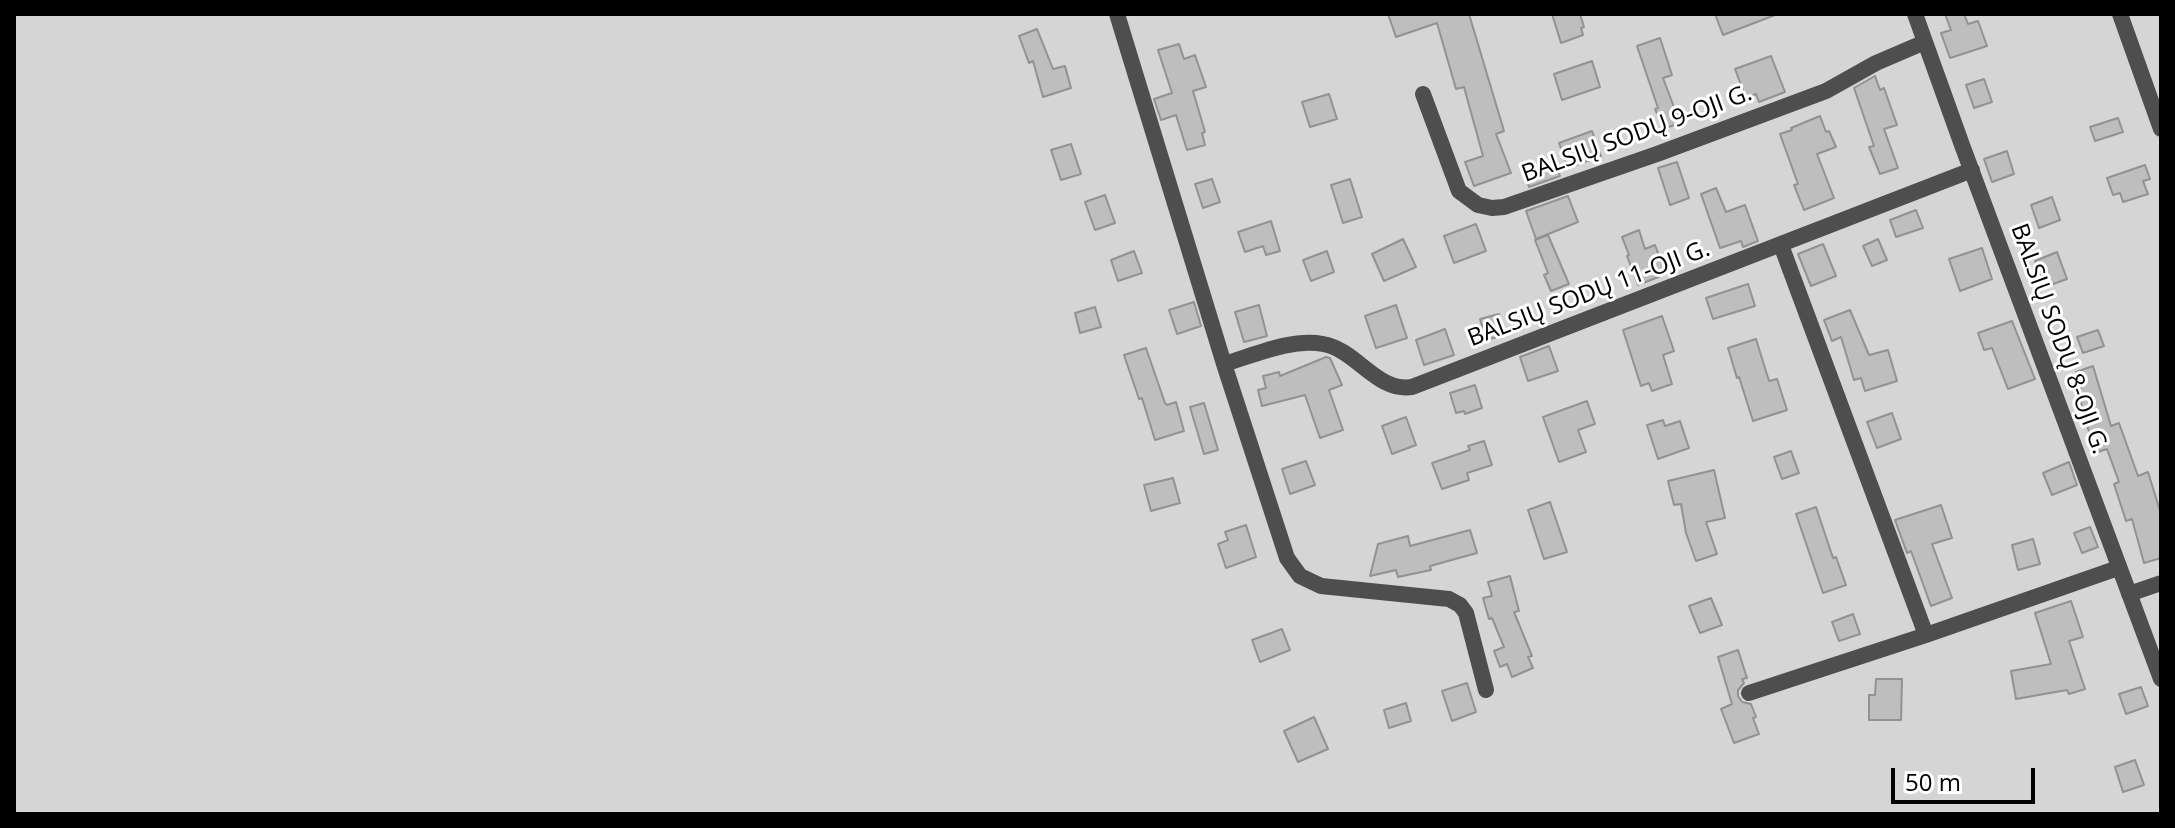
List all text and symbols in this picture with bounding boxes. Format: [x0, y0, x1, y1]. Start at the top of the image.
street label: BALSIŲ SODŲ 9-OJI G. [1518, 79, 1756, 189]
street label: BALSIŲ SODŲ 8-OJI G. [2004, 220, 2114, 458]
street label: BALSIŲ SODŲ 11-OJI G. [1464, 235, 1714, 353]
scale bar [1895, 752, 2039, 802]
text: 50 m [1905, 765, 1961, 798]

